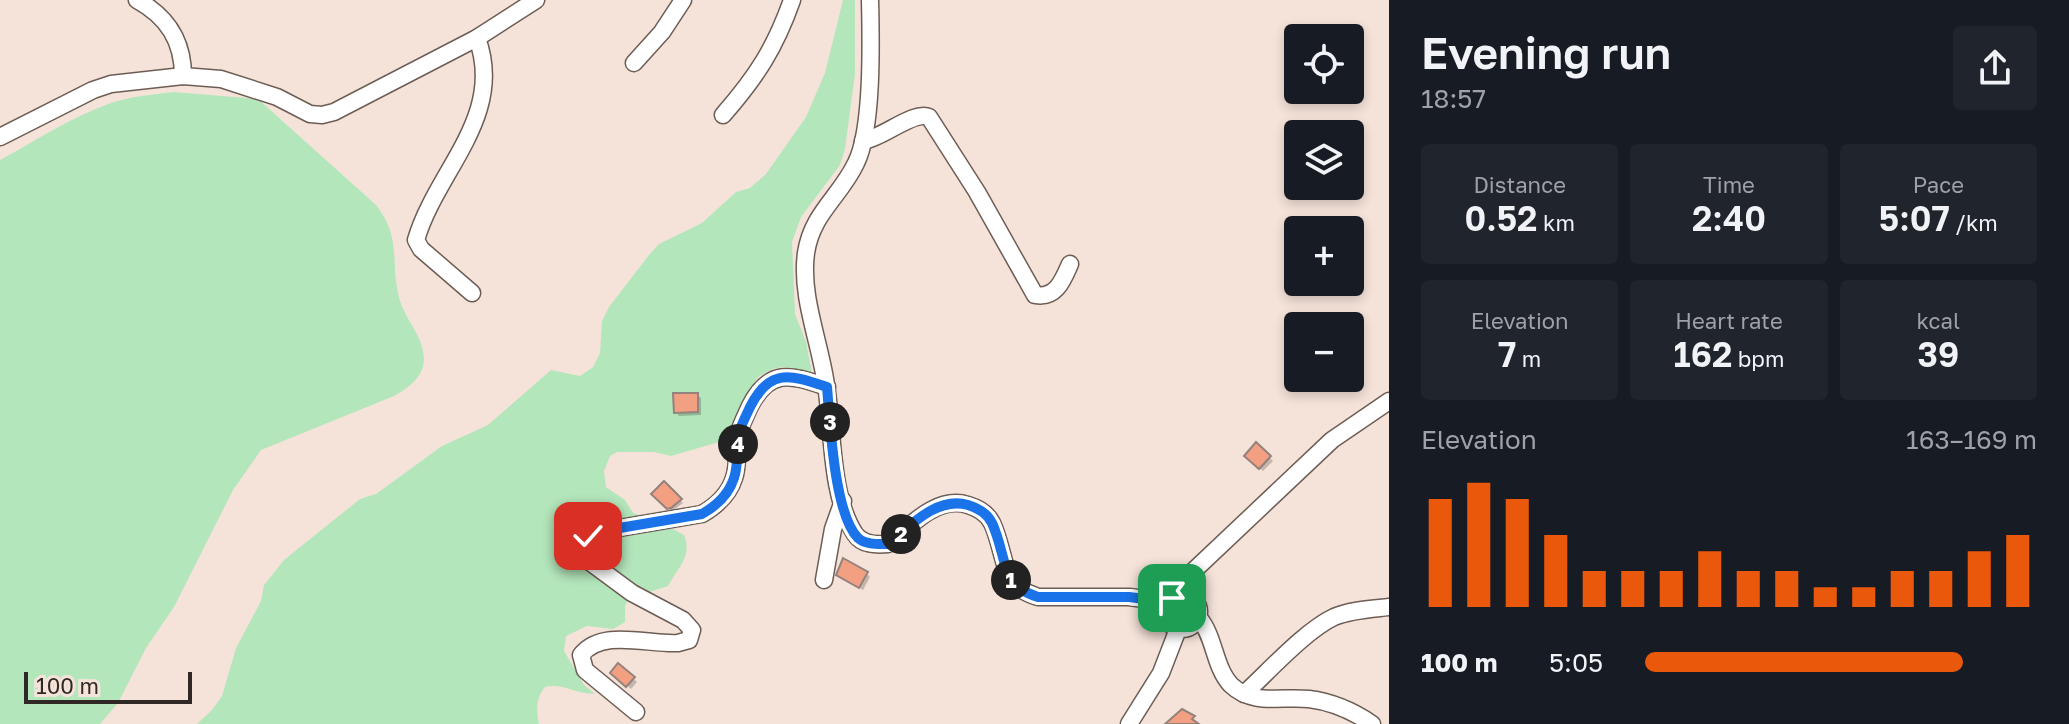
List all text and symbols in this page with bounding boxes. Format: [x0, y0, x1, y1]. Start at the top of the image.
map controls [1284, 24, 1364, 392]
button: locate [1284, 24, 1364, 104]
text: Evening run [1421, 26, 1671, 79]
button: share [1953, 26, 2037, 110]
text: 18:57 [1421, 83, 1486, 114]
button: layers [1284, 120, 1364, 200]
text: Distance [1473, 171, 1566, 198]
text: Time [1703, 171, 1755, 198]
text: Pace [1913, 171, 1964, 198]
text: 0.52 [1464, 198, 1537, 238]
text: 2:40 [1692, 198, 1766, 238]
text: 5:07 [1879, 198, 1950, 238]
text: km [1537, 209, 1575, 236]
text: /km [1950, 209, 1998, 236]
button: + [1284, 216, 1364, 296]
text: Elevation [1471, 307, 1569, 334]
text: Heart rate [1675, 307, 1783, 334]
text: kcal [1917, 307, 1960, 334]
button: − [1284, 312, 1364, 392]
text: 7 [1498, 334, 1516, 374]
text: 162 [1674, 334, 1732, 374]
text: 39 [1917, 334, 1959, 374]
text: m [1516, 345, 1541, 372]
text: bpm [1732, 345, 1784, 372]
pin: 3 [810, 402, 850, 442]
text: 3 [823, 408, 837, 435]
pin: 4 [718, 424, 758, 464]
text: Elevation [1421, 424, 1537, 455]
text: 163–169 m [1906, 424, 2037, 455]
text: 4 [731, 430, 745, 457]
pin [554, 502, 622, 570]
icon: check [566, 514, 610, 558]
pin: 2 [881, 514, 921, 554]
text: 2 [894, 520, 908, 547]
pin: 1 [991, 560, 1031, 600]
pin [1138, 564, 1206, 632]
text: 1 [1005, 566, 1017, 593]
icon: arrive [1150, 576, 1194, 620]
text: 100 m [1421, 647, 1497, 678]
text: 5:05 [1549, 647, 1603, 678]
scale bar [24, 668, 192, 704]
text: 100 m [36, 672, 99, 699]

